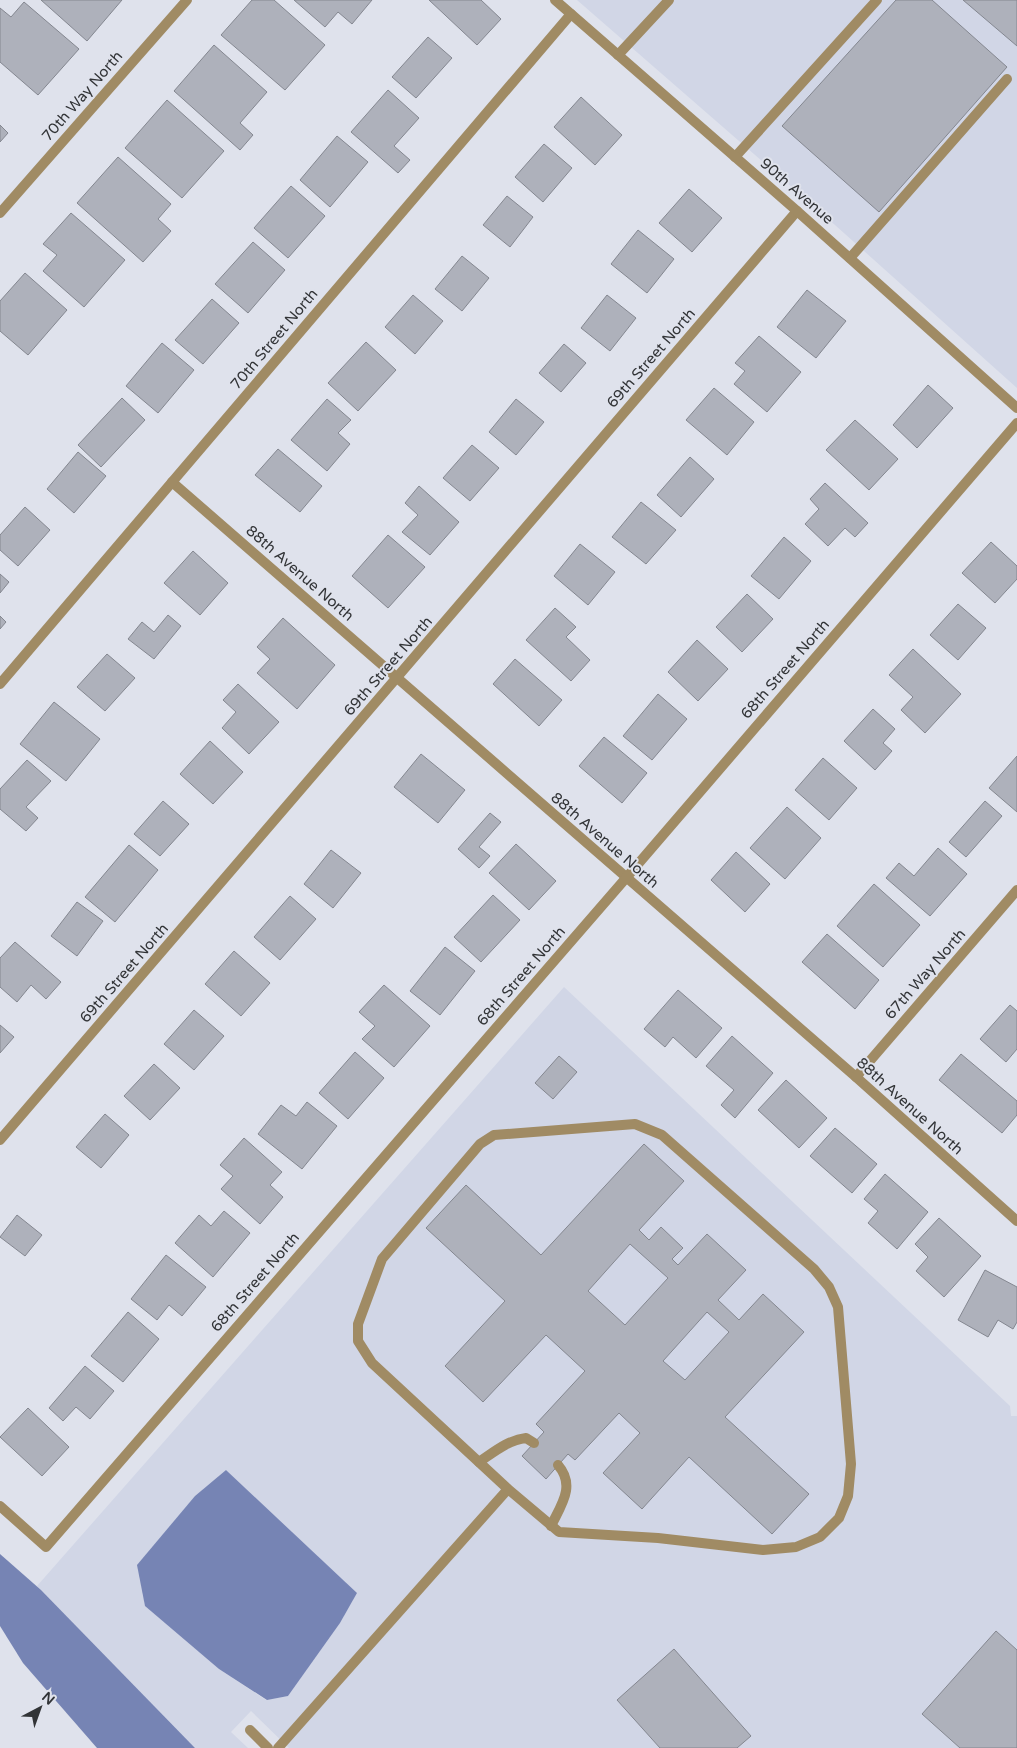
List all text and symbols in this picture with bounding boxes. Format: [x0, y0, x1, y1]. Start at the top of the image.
street label: 70th Way North [38, 47, 126, 145]
street label: 90th Avenue [757, 154, 837, 228]
street label: 70th Street North [227, 285, 321, 393]
street label: 69th Street North [603, 305, 699, 411]
street label: 88th Avenue North [242, 521, 358, 625]
street label: 69th Street North [340, 613, 436, 719]
street label: 68th Street North [737, 616, 833, 722]
street label: 88th Avenue North [547, 788, 663, 892]
street label: 69th Street North [76, 920, 172, 1026]
street label: 68th Street North [473, 923, 569, 1029]
street label: 67th Way North [881, 925, 969, 1023]
street label: 88th Avenue North [853, 1054, 967, 1158]
street label: 68th Street North [207, 1229, 303, 1335]
north arrow [15, 1683, 65, 1733]
text: N [38, 1688, 58, 1709]

